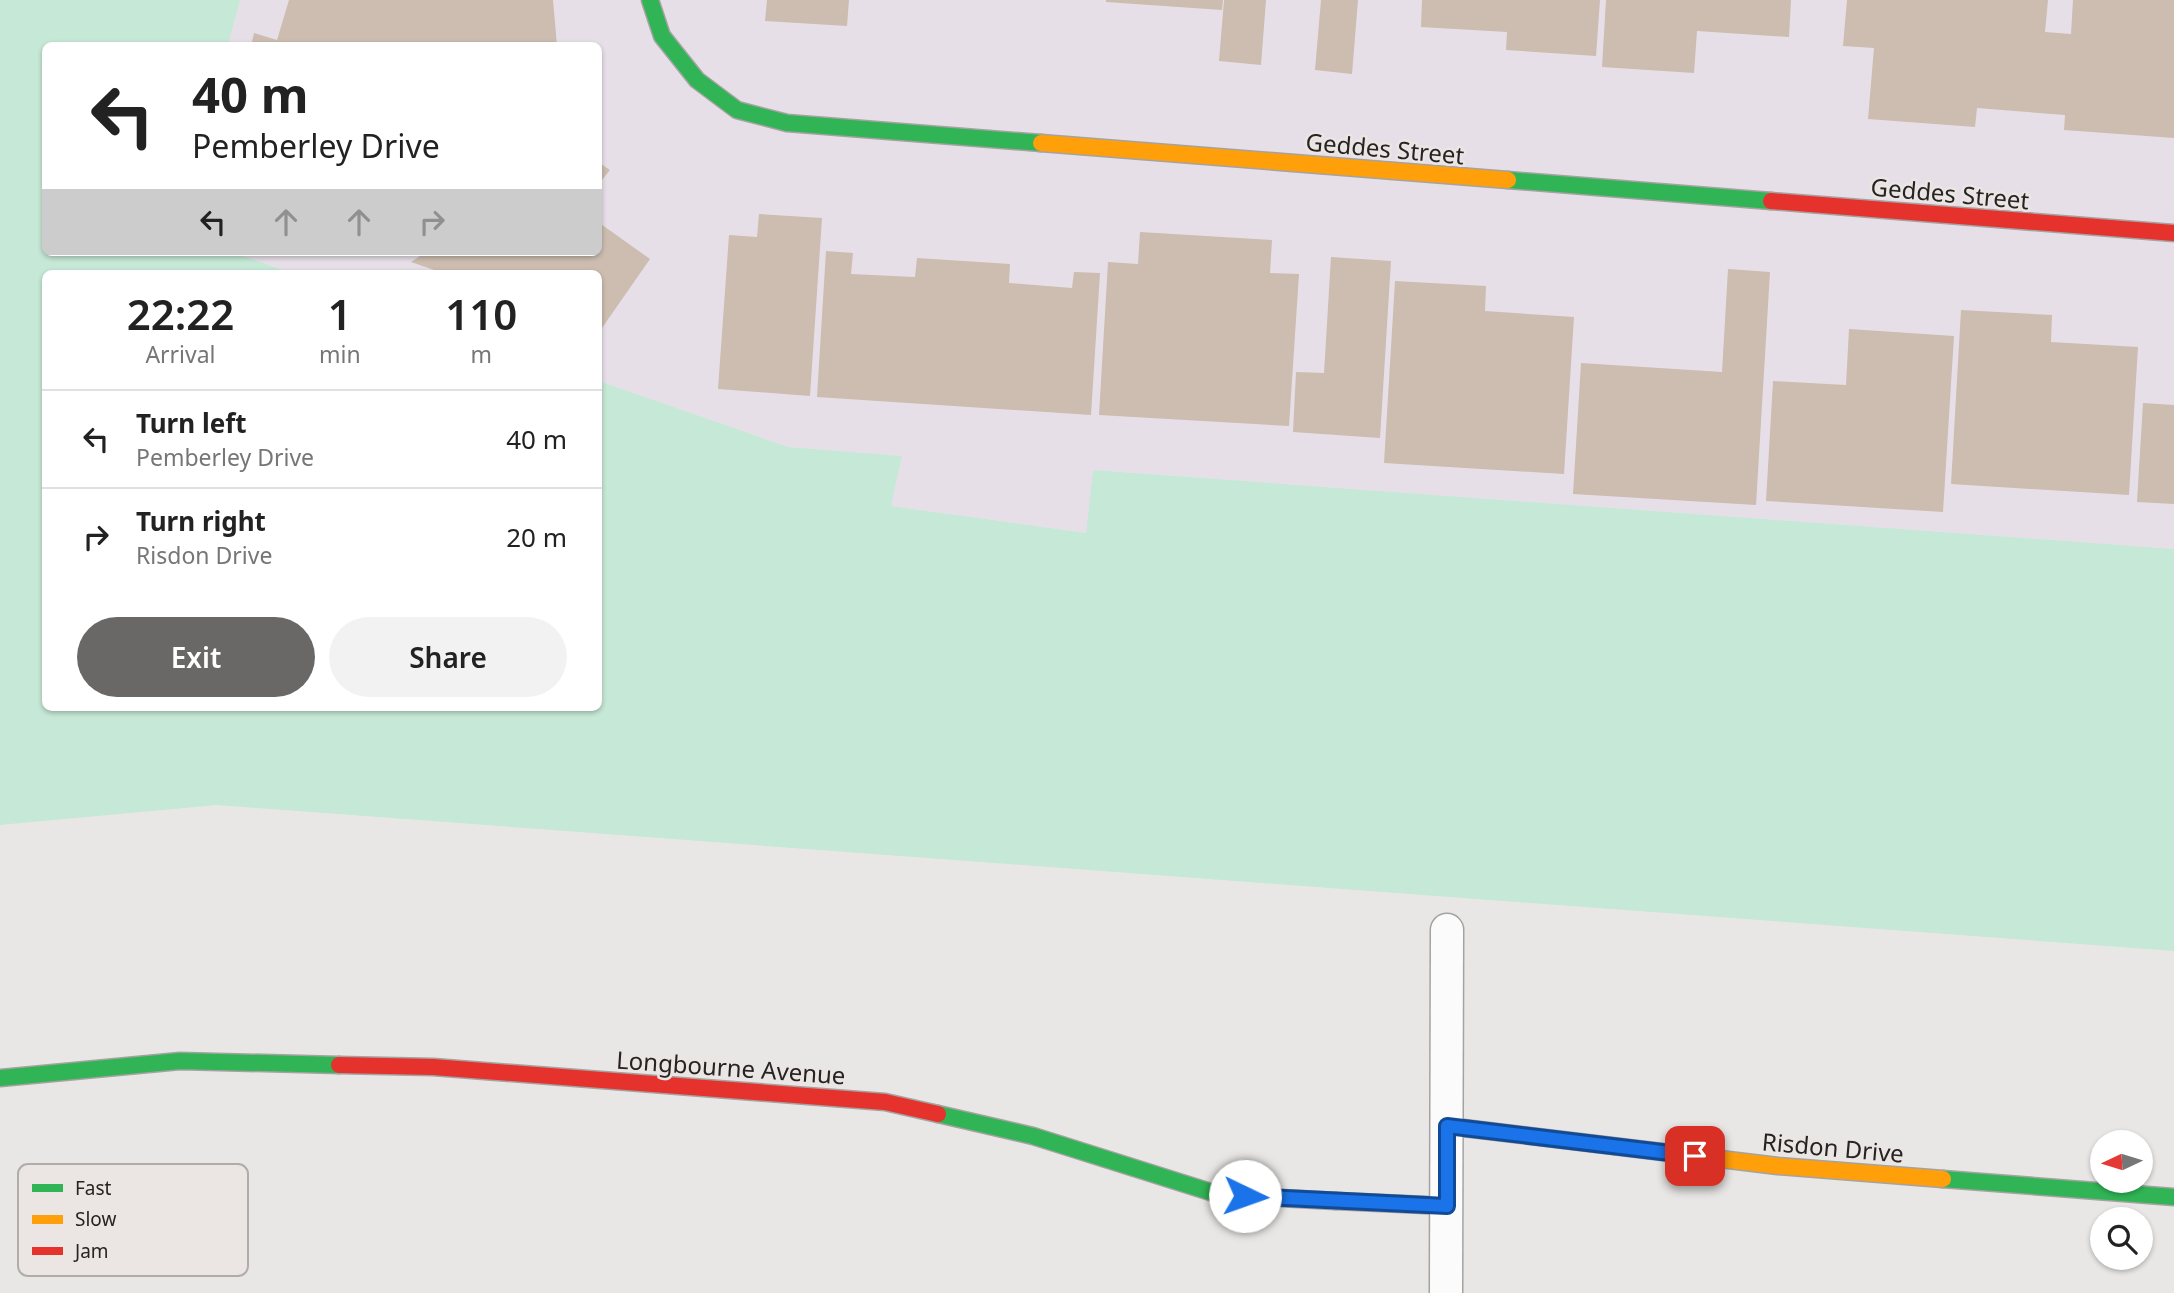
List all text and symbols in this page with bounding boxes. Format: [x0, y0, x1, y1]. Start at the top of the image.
text: 40 m [192, 61, 309, 127]
icon: left [77, 70, 168, 161]
text: Pemberley Drive [192, 124, 440, 167]
street label: Geddes Street [1304, 125, 1466, 171]
street label: Geddes Street [1869, 170, 2031, 216]
icon: left [194, 203, 232, 241]
icon: ahead [267, 203, 305, 241]
icon: ahead [340, 203, 378, 241]
icon: right [413, 203, 451, 241]
text: 22:22 [127, 285, 234, 342]
text: 1 [328, 285, 352, 342]
text: 110 [445, 285, 517, 342]
text: Arrival [145, 338, 216, 370]
text: min [319, 338, 361, 370]
text: m [471, 338, 492, 370]
text: Turn left [136, 405, 247, 441]
icon: left [77, 420, 115, 458]
text: 40 m [506, 421, 567, 457]
text: Pemberley Drive [136, 441, 314, 473]
text: Turn right [136, 503, 266, 539]
icon: right [77, 518, 115, 556]
text: 20 m [506, 519, 567, 555]
text: Risdon Drive [136, 539, 272, 571]
button: Exit [77, 617, 315, 697]
button: Share [329, 617, 567, 697]
street label: Longbourne Avenue [615, 1043, 847, 1091]
street label: Risdon Drive [1761, 1124, 1905, 1170]
pin [1665, 1126, 1725, 1186]
north arrow [2090, 1130, 2152, 1194]
map controls [2090, 1130, 2153, 1270]
icon: arrive [1676, 1137, 1714, 1175]
position arrow [1208, 1159, 1282, 1233]
legend [18, 1164, 248, 1276]
text: Fast [75, 1175, 112, 1201]
text: Slow [75, 1206, 116, 1232]
button: search [2090, 1207, 2153, 1270]
text: Jam [73, 1238, 109, 1264]

